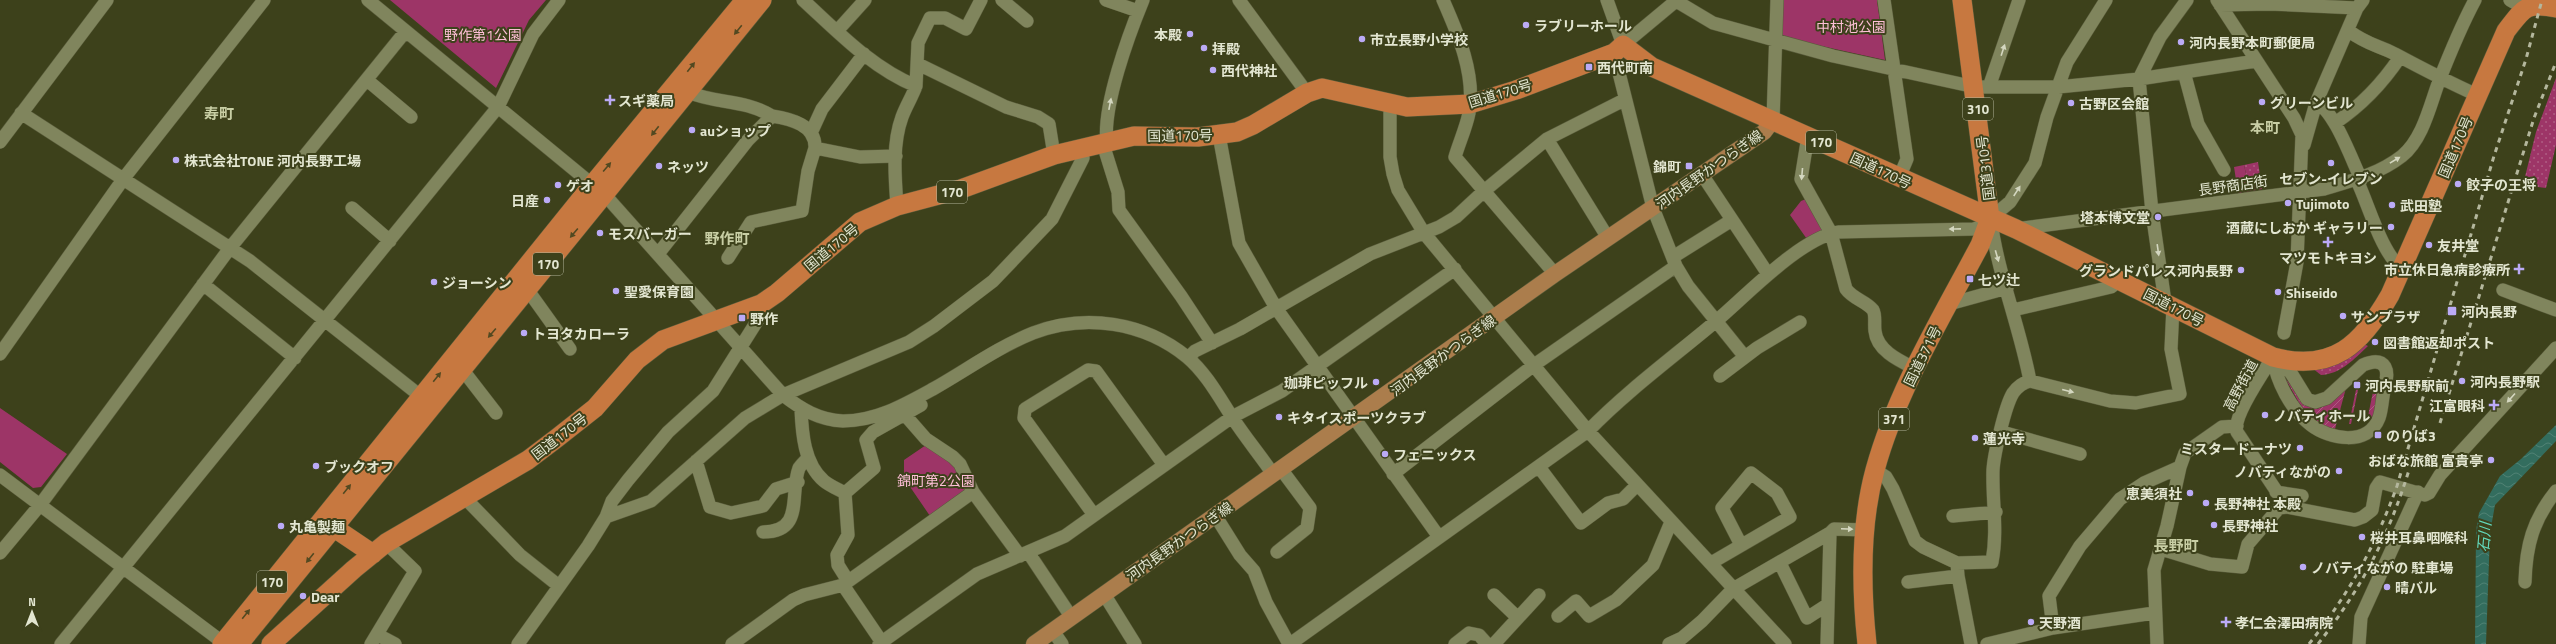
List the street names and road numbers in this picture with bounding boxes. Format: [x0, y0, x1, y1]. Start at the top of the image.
street label: 国道170号 [1466, 73, 1534, 113]
road number: 310 [1963, 98, 1993, 120]
street label: 国道170号 [2433, 113, 2477, 181]
street label: 国道170号 [1147, 124, 1213, 146]
street label: 河内長野かつらぎ線 [1651, 124, 1767, 214]
road number: 170 [1806, 131, 1836, 153]
street label: 国道310号 [1971, 134, 1999, 202]
street label: 国道170号 [1847, 147, 1915, 193]
street label: 長野商店街 [2197, 170, 2269, 200]
road number: 170 [937, 181, 967, 203]
street label: 国道170号 [799, 218, 863, 276]
road number: 170 [533, 253, 563, 275]
street label: 国道170号 [2140, 283, 2208, 331]
street label: 河内長野かつらぎ線 [1386, 309, 1500, 401]
street label: 国道371号 [1898, 322, 1946, 390]
street label: 高野街道 [2218, 355, 2262, 415]
street label: 国道170号 [527, 408, 591, 464]
road number: 371 [1879, 408, 1909, 430]
street label: 河内長野かつらぎ線 [1121, 496, 1237, 586]
road number: 170 [257, 571, 287, 593]

